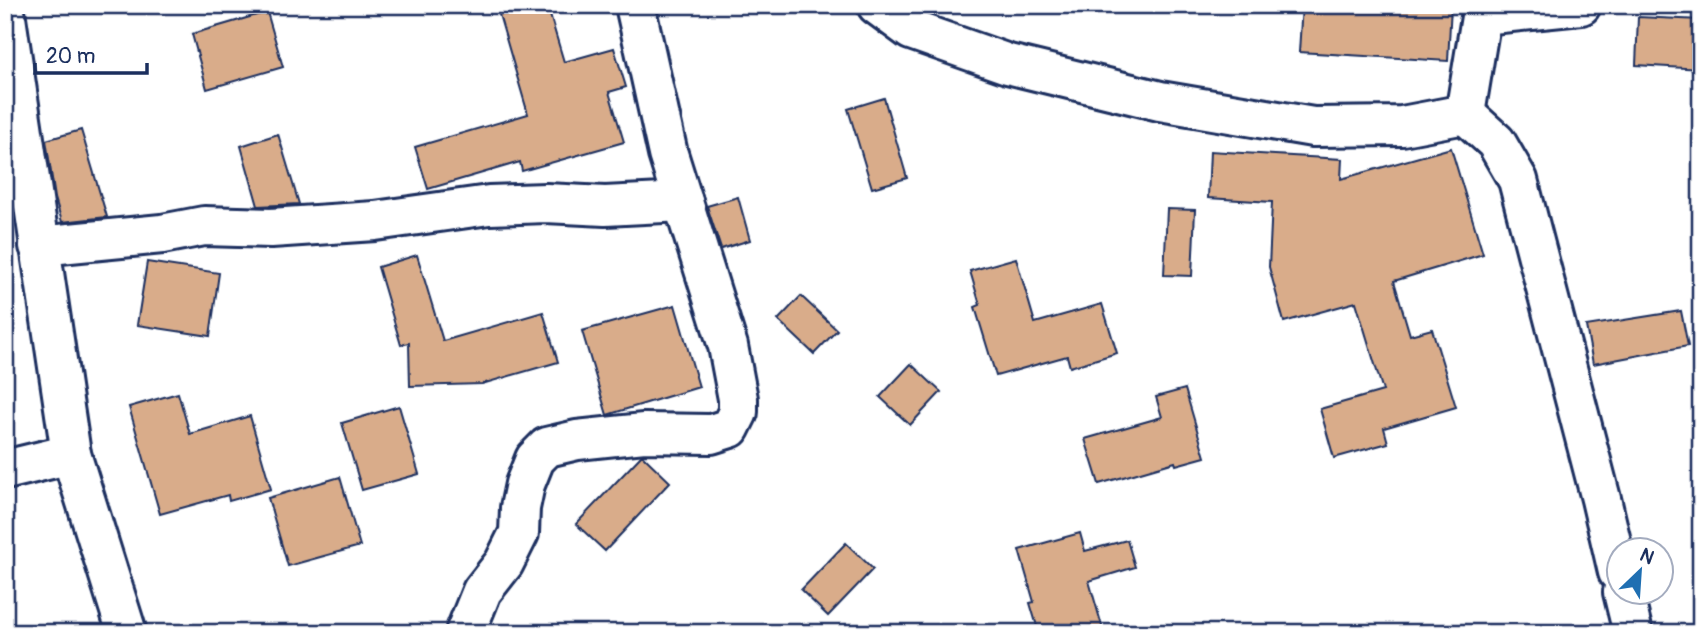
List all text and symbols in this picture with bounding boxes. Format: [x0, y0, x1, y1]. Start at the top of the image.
scale bar [35, 32, 147, 76]
text: 20 m [46, 43, 95, 70]
north arrow [1604, 536, 1674, 606]
text: N [1636, 543, 1658, 570]

